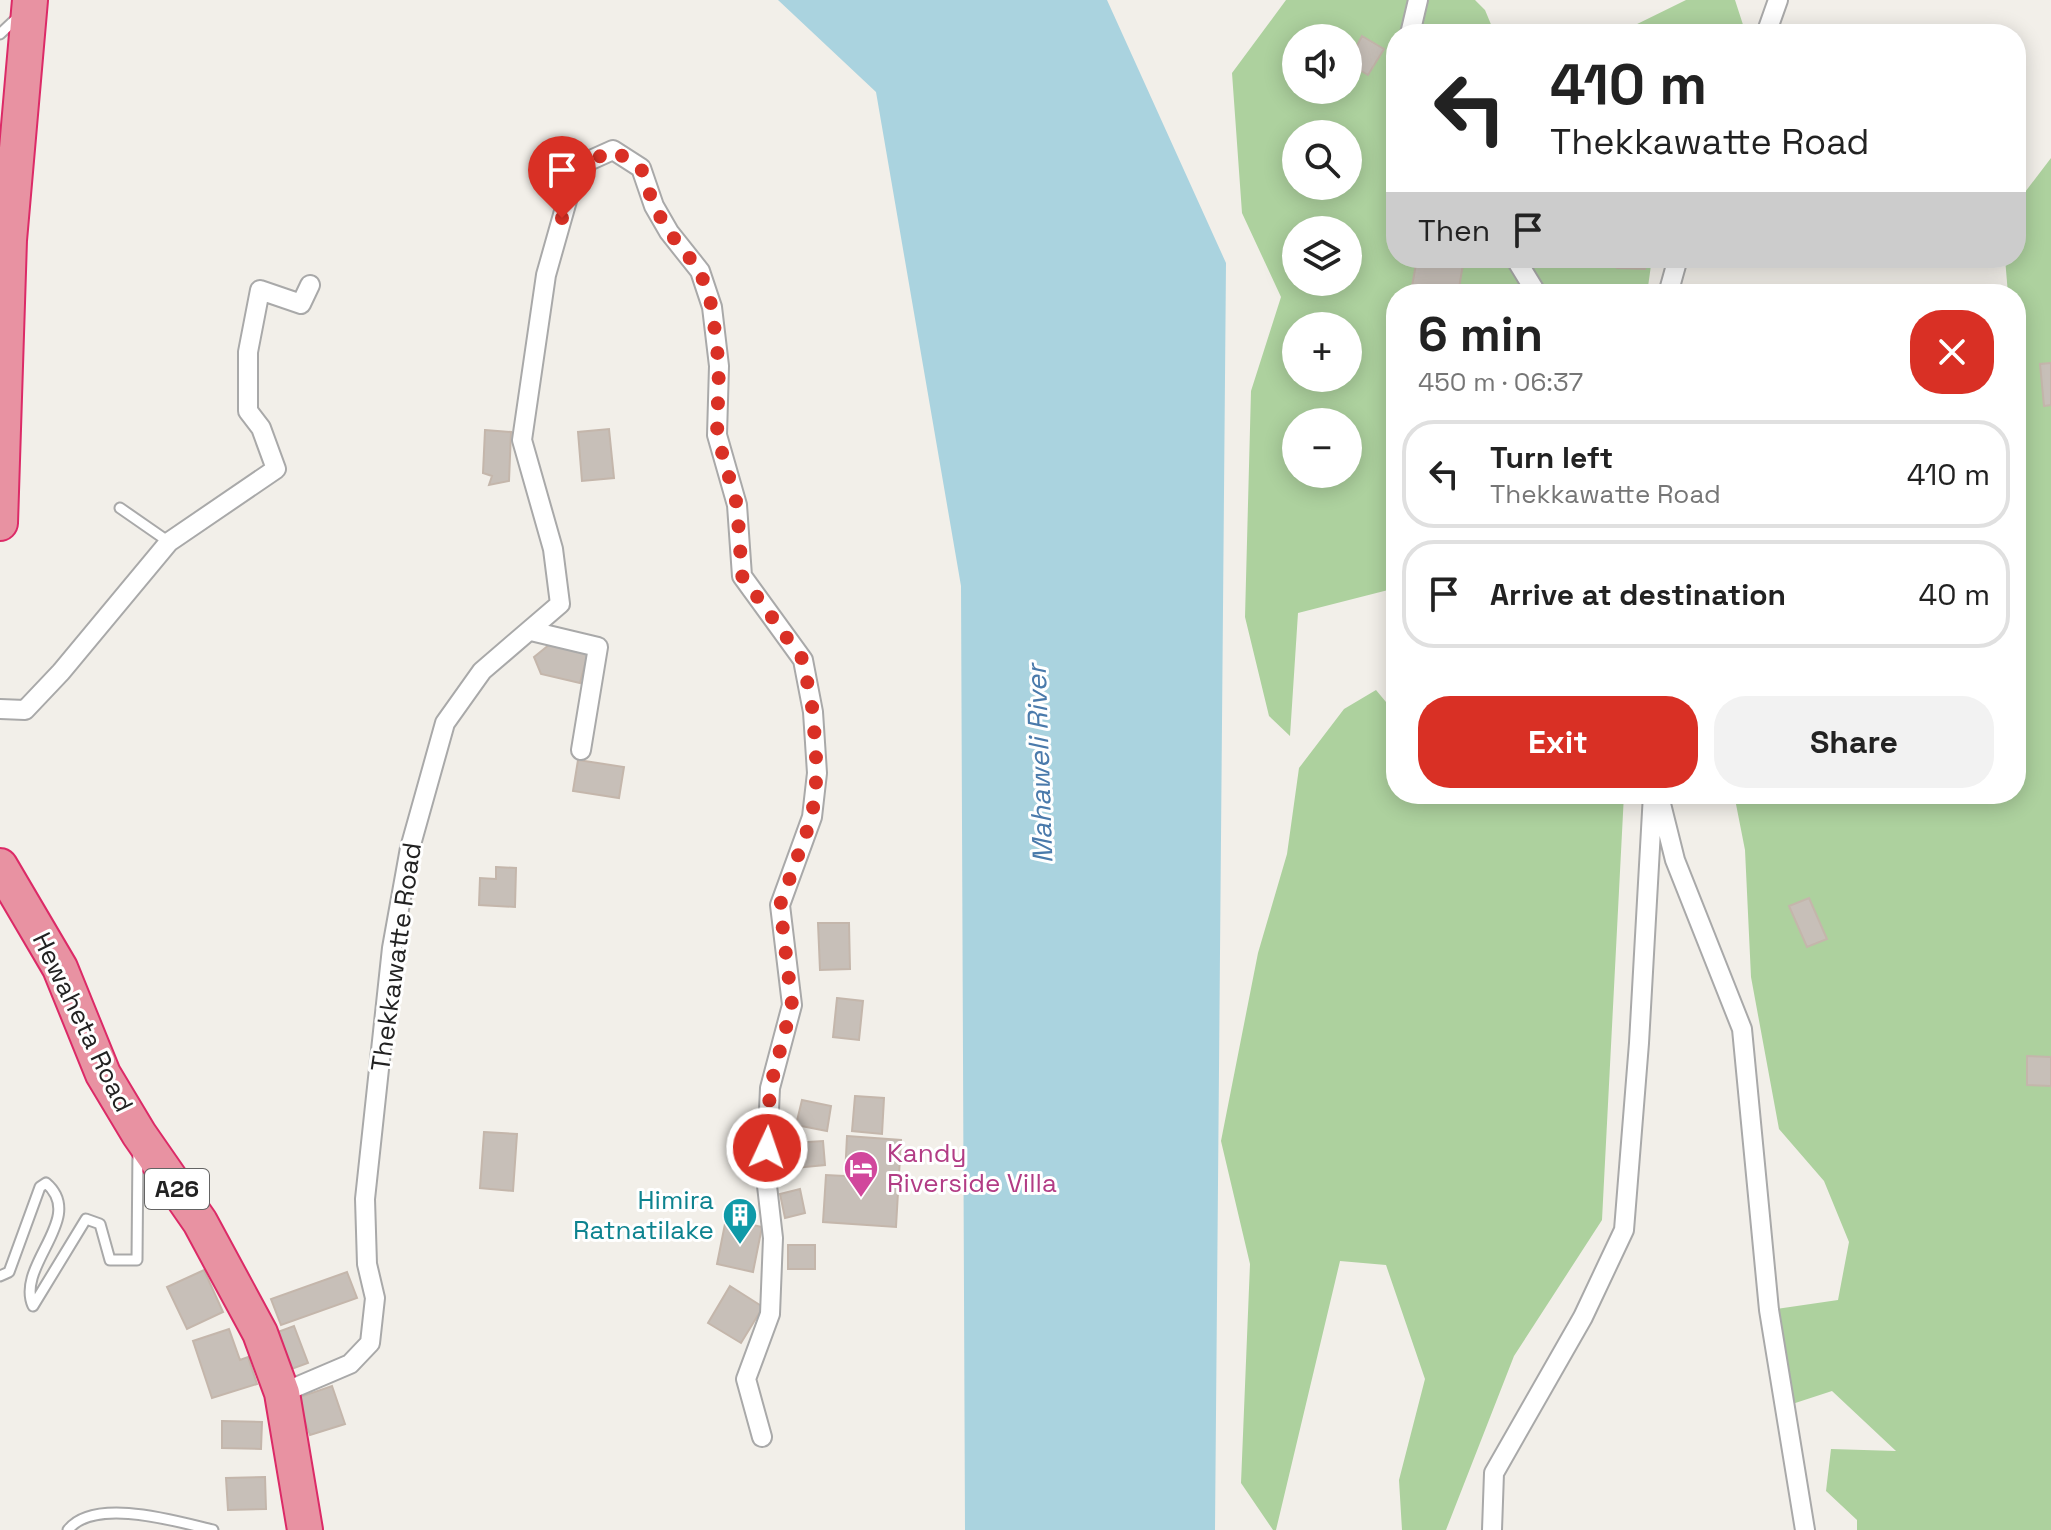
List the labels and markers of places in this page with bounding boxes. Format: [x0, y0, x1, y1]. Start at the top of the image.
pin [528, 136, 596, 218]
place label: Kandy Riverside Villa [887, 1136, 1057, 1200]
hotel icon: Kandy Riverside Villa [842, 1149, 880, 1199]
place label: Himira Ratnatilake [573, 1183, 714, 1247]
building icon: Himira Ratnatilake [721, 1196, 759, 1246]

